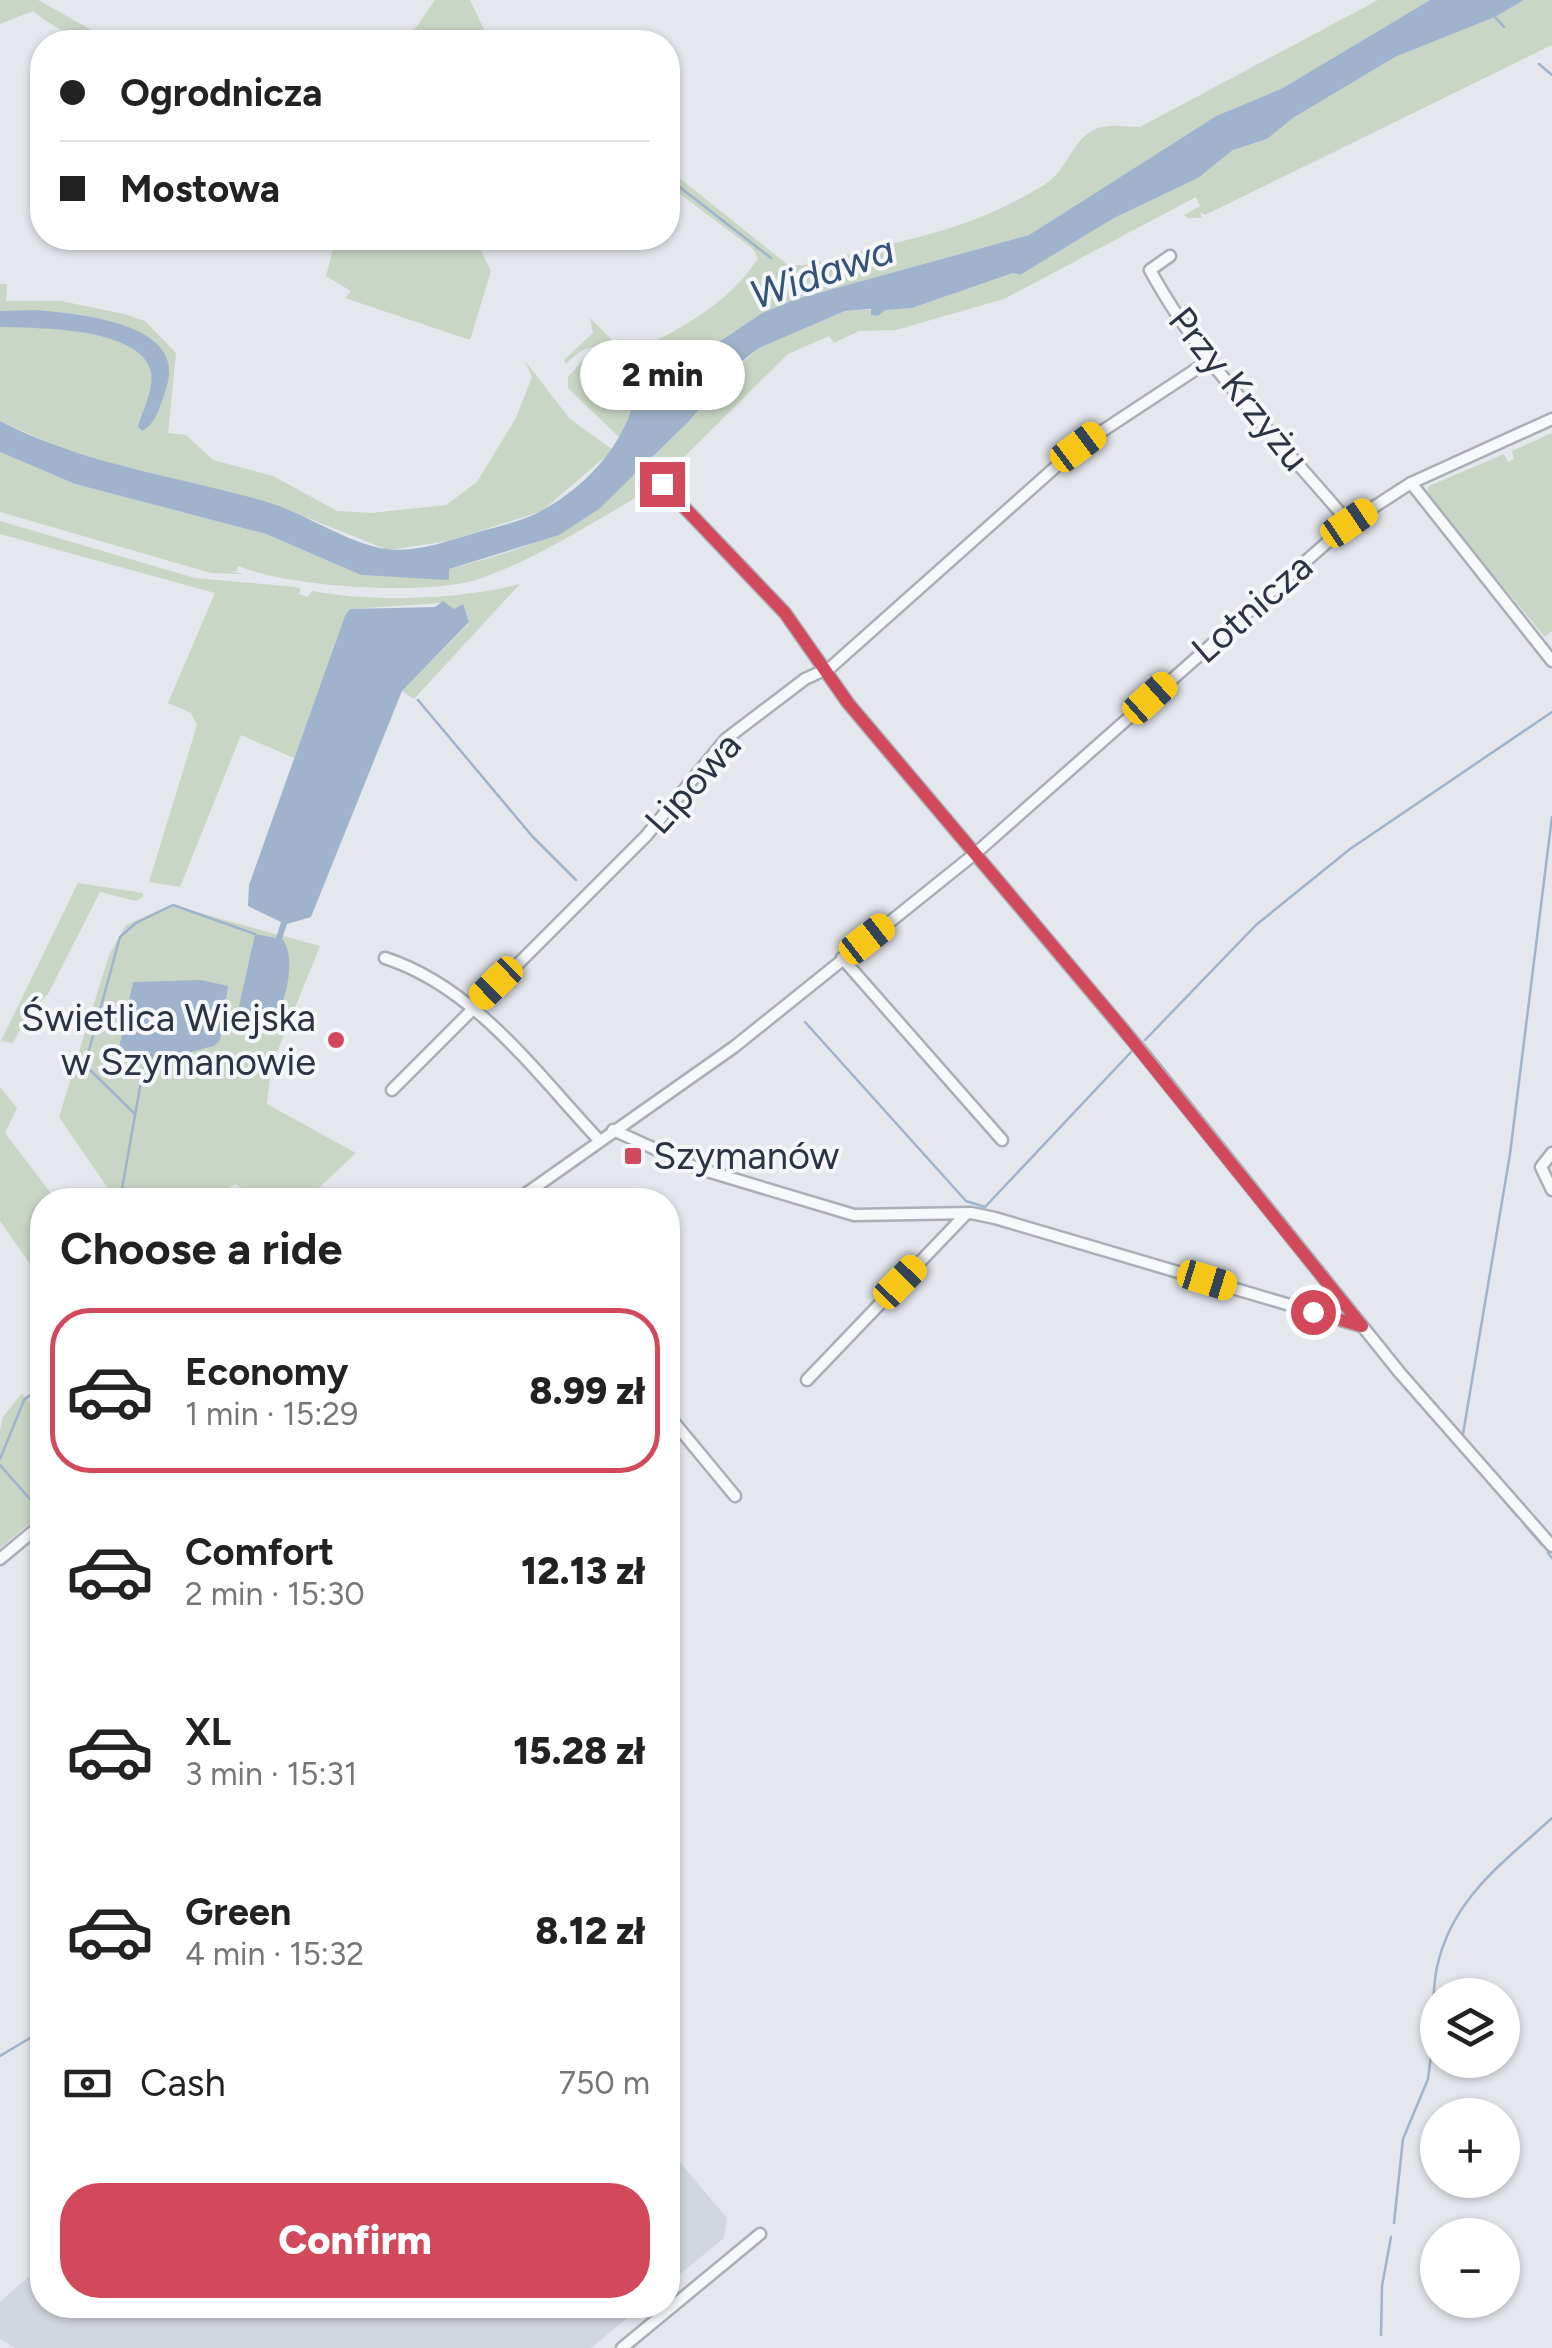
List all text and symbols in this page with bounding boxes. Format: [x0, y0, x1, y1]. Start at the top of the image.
text: Ogrodnicza [120, 70, 323, 116]
text: Mostowa [120, 166, 280, 212]
water label: Widawa [744, 225, 900, 319]
street label: Przy Krzyżu [1159, 298, 1319, 480]
callout: 2 min [580, 339, 744, 409]
text: 2 min [622, 356, 703, 394]
car [1045, 417, 1111, 477]
route end [640, 462, 685, 507]
car [1316, 494, 1382, 552]
street label: Lotnicza [1182, 543, 1322, 673]
car [1118, 667, 1182, 729]
street label: Lipowa [635, 723, 751, 843]
car [834, 909, 900, 969]
car [464, 951, 528, 1015]
place label: Świetlica Wiejska w Szymanowie [21, 995, 316, 1085]
marker: Świetlica Wiejska w Szymanowie [325, 1029, 347, 1051]
place label: Szymanów [653, 1133, 839, 1179]
marker: Szymanów [622, 1145, 644, 1167]
text: Choose a ride [60, 1221, 342, 1275]
car [868, 1250, 932, 1314]
car [1174, 1257, 1240, 1303]
route start [1291, 1290, 1336, 1335]
icon: car [65, 1346, 155, 1436]
text: Economy [185, 1349, 348, 1395]
text: 8.99 zł [529, 1368, 645, 1414]
text: 1 min · 15:29 [185, 1395, 358, 1433]
icon: car [65, 1526, 155, 1616]
text: Comfort [185, 1529, 334, 1575]
text: 12.13 zł [521, 1548, 645, 1594]
text: 2 min · 15:30 [185, 1575, 365, 1613]
icon: car [65, 1706, 155, 1796]
text: XL [185, 1709, 231, 1755]
text: 15.28 zł [513, 1728, 645, 1774]
text: 3 min · 15:31 [185, 1755, 357, 1793]
icon: car [65, 1886, 155, 1976]
text: Green [185, 1889, 291, 1935]
text: 8.12 zł [535, 1908, 645, 1954]
text: 4 min · 15:32 [185, 1935, 364, 1973]
map controls [1420, 1978, 1520, 2318]
button: layers [1420, 1978, 1520, 2078]
icon: cash [60, 2056, 115, 2111]
text: Cash [140, 2060, 226, 2106]
text: 750 m [559, 2064, 650, 2102]
button: + [1420, 2098, 1520, 2198]
button: Confirm [60, 2183, 650, 2298]
button: − [1420, 2218, 1520, 2318]

